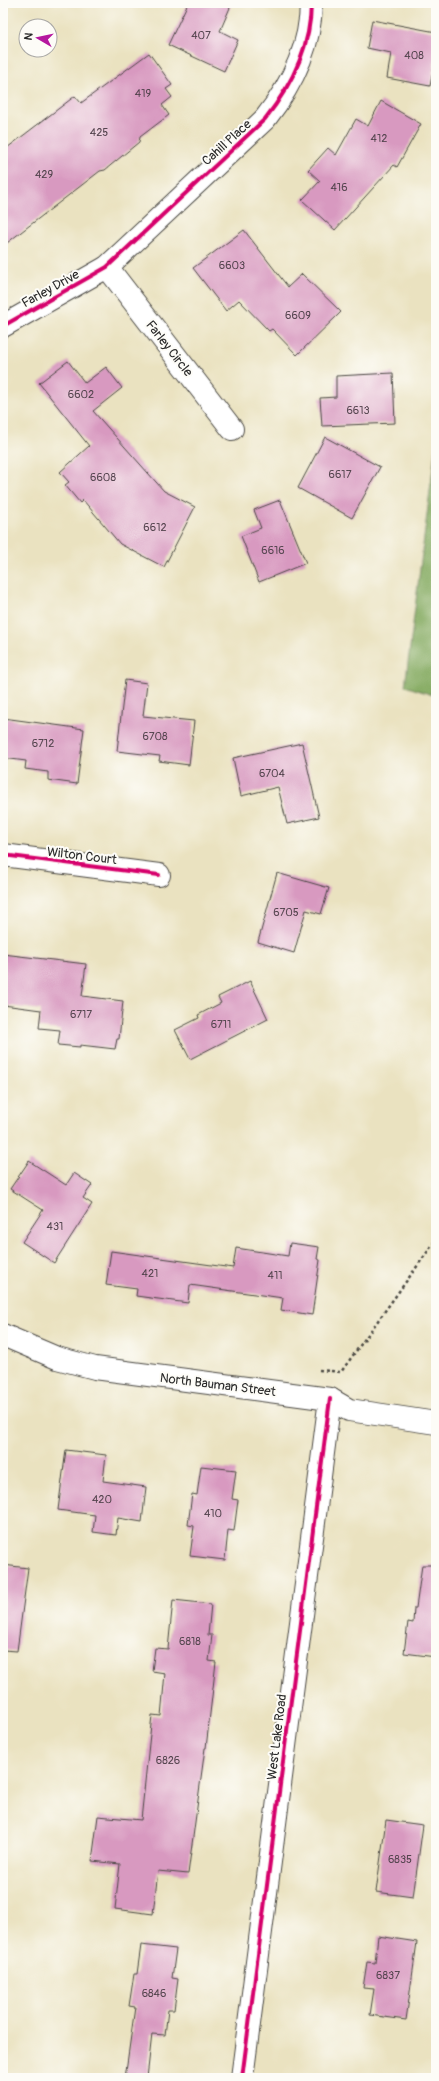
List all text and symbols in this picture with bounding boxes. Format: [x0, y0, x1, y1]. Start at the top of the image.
north arrow [18, 18, 58, 58]
house number: 407 [191, 29, 211, 42]
text: N [22, 31, 36, 41]
house number: 408 [404, 49, 424, 62]
house number: 419 [135, 87, 152, 100]
street label: Cahill Place [199, 116, 255, 169]
house number: 425 [90, 126, 108, 139]
house number: 412 [371, 132, 387, 145]
house number: 429 [35, 168, 53, 181]
house number: 416 [330, 181, 348, 194]
house number: 6603 [219, 259, 245, 272]
street label: Farley Drive [19, 266, 83, 311]
house number: 6609 [285, 309, 311, 322]
street label: Farley Circle [142, 317, 196, 380]
house number: 6602 [68, 388, 94, 401]
house number: 6613 [346, 404, 370, 417]
house number: 6617 [329, 468, 352, 481]
house number: 6608 [90, 471, 116, 484]
house number: 6612 [143, 521, 167, 534]
house number: 6616 [261, 544, 285, 557]
house number: 6708 [142, 730, 168, 743]
house number: 6712 [32, 737, 54, 750]
house number: 6704 [259, 767, 286, 780]
street label: Wilton Court [46, 844, 118, 868]
house number: 6705 [273, 906, 299, 919]
house number: 6717 [70, 1008, 92, 1021]
house number: 6711 [211, 1018, 231, 1031]
house number: 431 [47, 1220, 63, 1233]
house number: 421 [142, 1267, 158, 1280]
house number: 411 [268, 1269, 282, 1282]
street label: North Bauman Street [159, 1370, 277, 1400]
house number: 420 [92, 1493, 112, 1506]
house number: 410 [204, 1507, 222, 1520]
house number: 6818 [179, 1635, 201, 1648]
street label: West Lake Road [264, 1693, 290, 1781]
house number: 6826 [156, 1754, 180, 1767]
house number: 6835 [388, 1853, 412, 1866]
house number: 6837 [376, 1969, 400, 1982]
house number: 6846 [142, 1987, 166, 2000]

